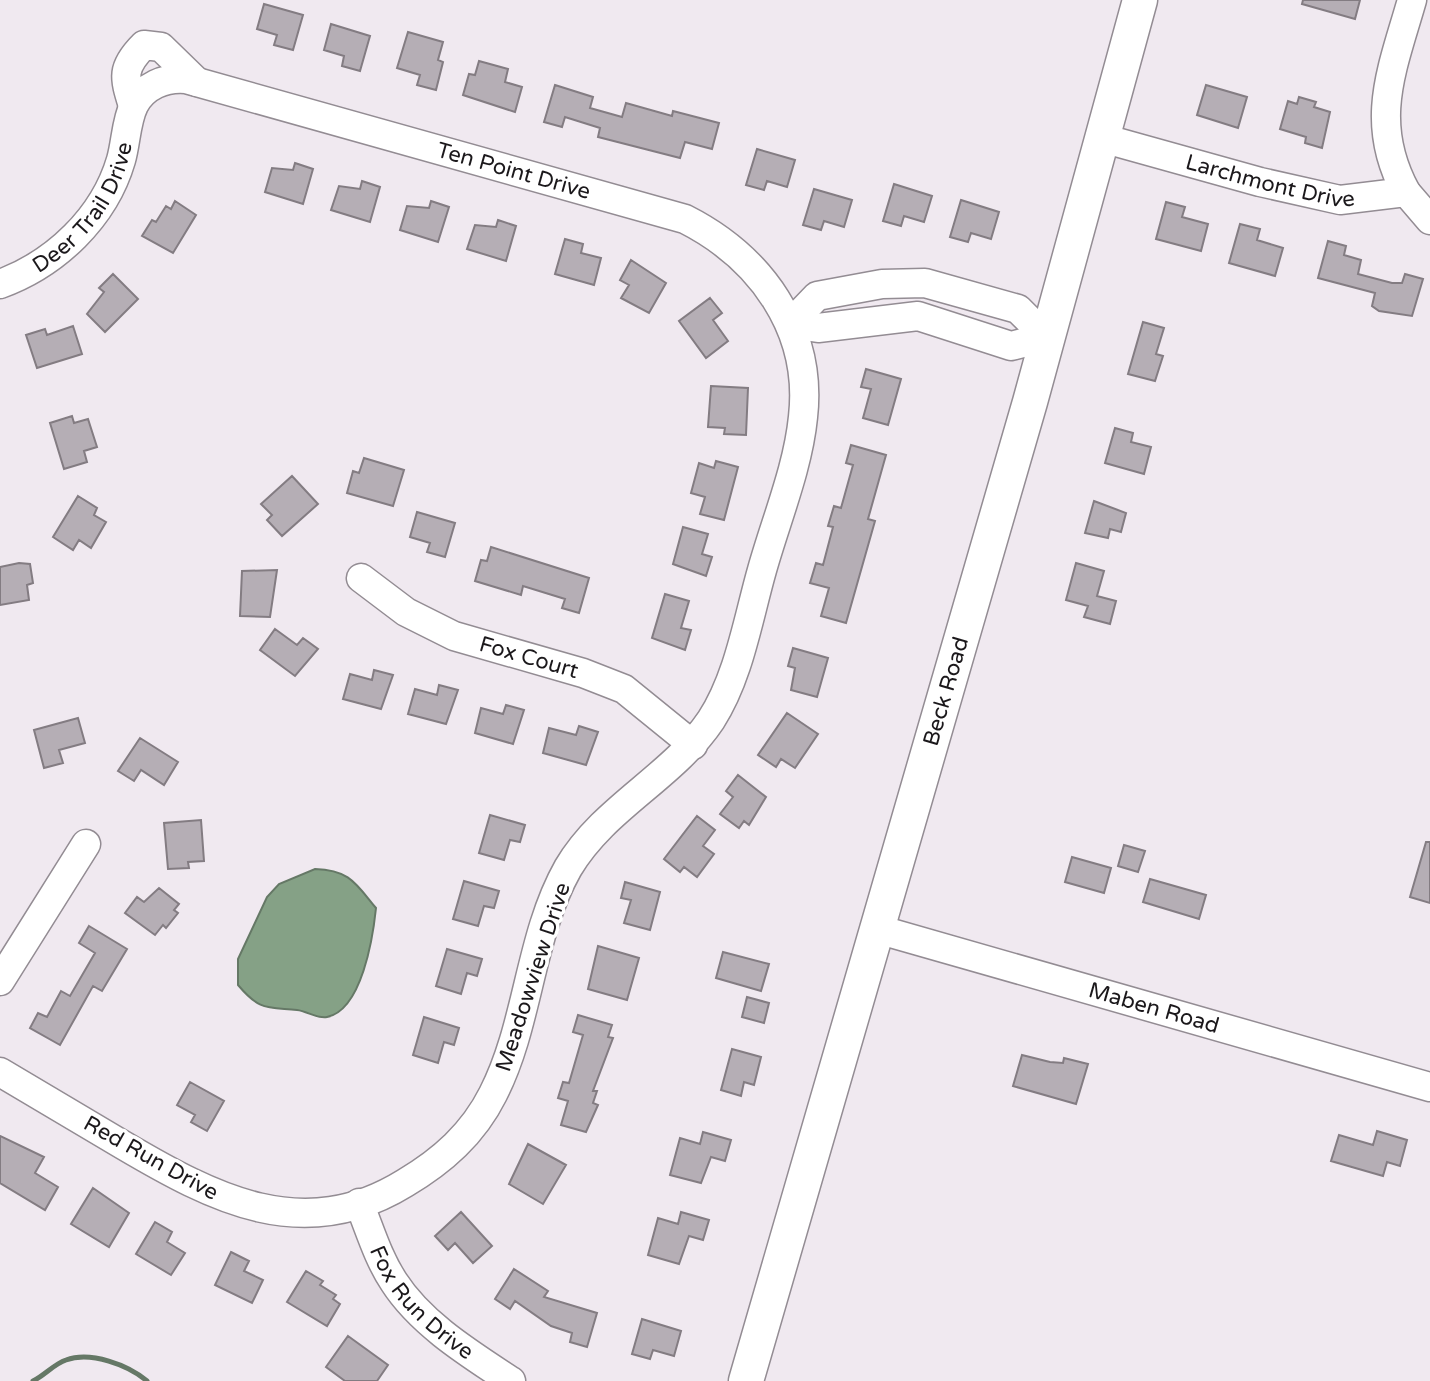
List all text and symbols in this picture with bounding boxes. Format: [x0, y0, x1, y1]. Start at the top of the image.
street label: Ten Point Drive [434, 137, 593, 205]
street label: Deer Trail Drive [28, 140, 138, 278]
street label: Larchmont Drive [1183, 149, 1356, 213]
street label: Fox Court [476, 631, 581, 684]
street label: Beck Road [918, 634, 974, 749]
street label: Meadowview Drive [490, 879, 576, 1075]
street label: Maben Road [1086, 977, 1222, 1039]
street label: Red Run Drive [79, 1110, 223, 1206]
street label: Fox Run Drive [364, 1242, 478, 1365]

